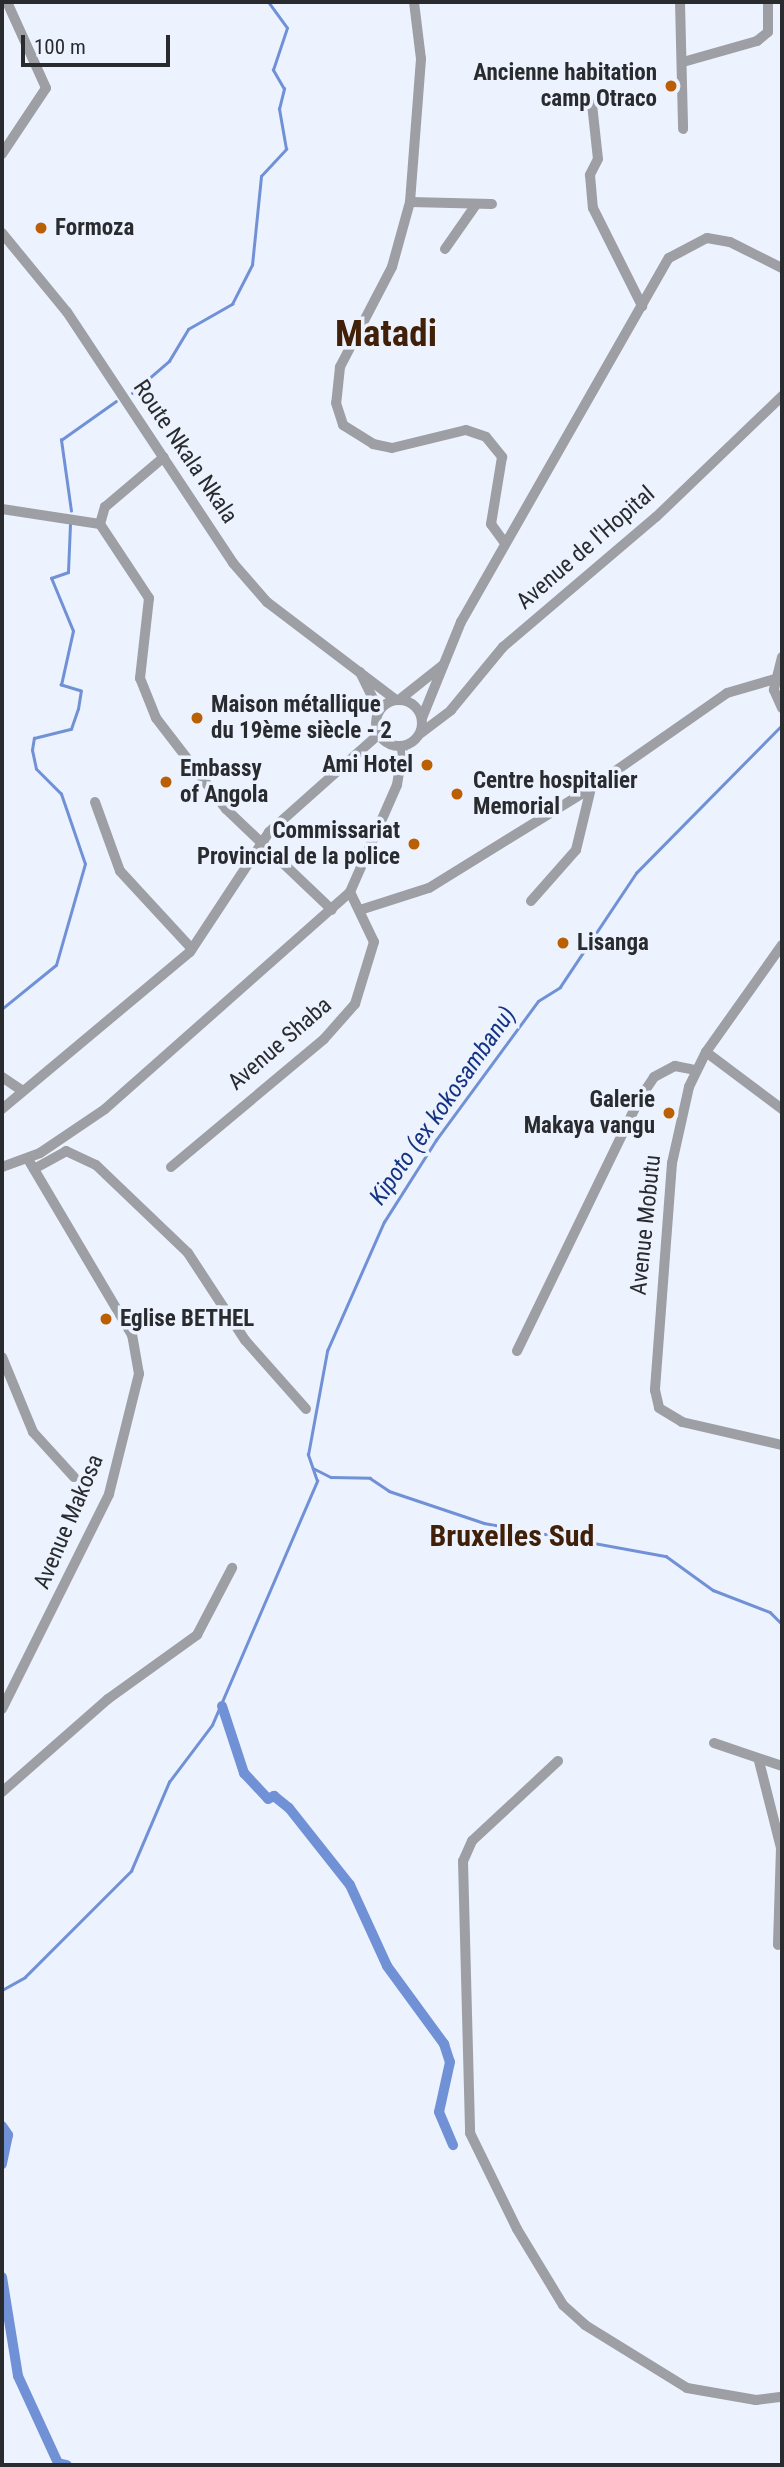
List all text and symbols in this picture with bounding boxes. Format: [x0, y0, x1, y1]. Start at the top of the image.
scale bar [24, 21, 173, 65]
text: 100 m [34, 35, 86, 59]
place label: Ancienne habitation camp Otraco [473, 59, 657, 113]
marker: Ancienne habitation camp Otraco [663, 78, 679, 94]
place label: Formoza [55, 214, 134, 242]
marker: Formoza [33, 220, 49, 236]
district label: Matadi [335, 312, 437, 356]
street label: Route Nkala Nkala [127, 375, 243, 529]
street label: Avenue de l'Hopital [511, 481, 661, 615]
place label: Maison métallique du 19ème siècle - 2 [211, 691, 392, 745]
marker: Maison métallique du 19ème siècle - 2 [189, 710, 205, 726]
place label: Ami Hotel [322, 751, 413, 779]
place label: Embassy of Angola [180, 755, 268, 809]
marker: Ami Hotel [419, 757, 435, 773]
place label: Centre hospitalier Memorial [473, 767, 638, 821]
marker: Embassy of Angola [158, 774, 174, 790]
marker: Centre hospitalier Memorial [447, 784, 467, 804]
place label: Commissariat Provincial de la police [197, 817, 400, 871]
marker: Commissariat Provincial de la police [406, 836, 422, 852]
place label: Lisanga [577, 929, 649, 957]
marker: Lisanga [555, 935, 571, 951]
street label: Avenue Shaba [223, 992, 337, 1096]
water label: Kipoto (ex kokosambanu) [364, 1001, 522, 1211]
place label: Galerie Makaya vangu [524, 1086, 655, 1140]
marker: Galerie Makaya vangu [661, 1105, 677, 1121]
street label: Avenue Mobutu [625, 1154, 667, 1296]
place label: Eglise BETHEL [120, 1305, 254, 1333]
marker: Eglise BETHEL [98, 1311, 114, 1327]
street label: Avenue Makosa [28, 1451, 110, 1593]
district label: Bruxelles Sud [430, 1518, 594, 1554]

